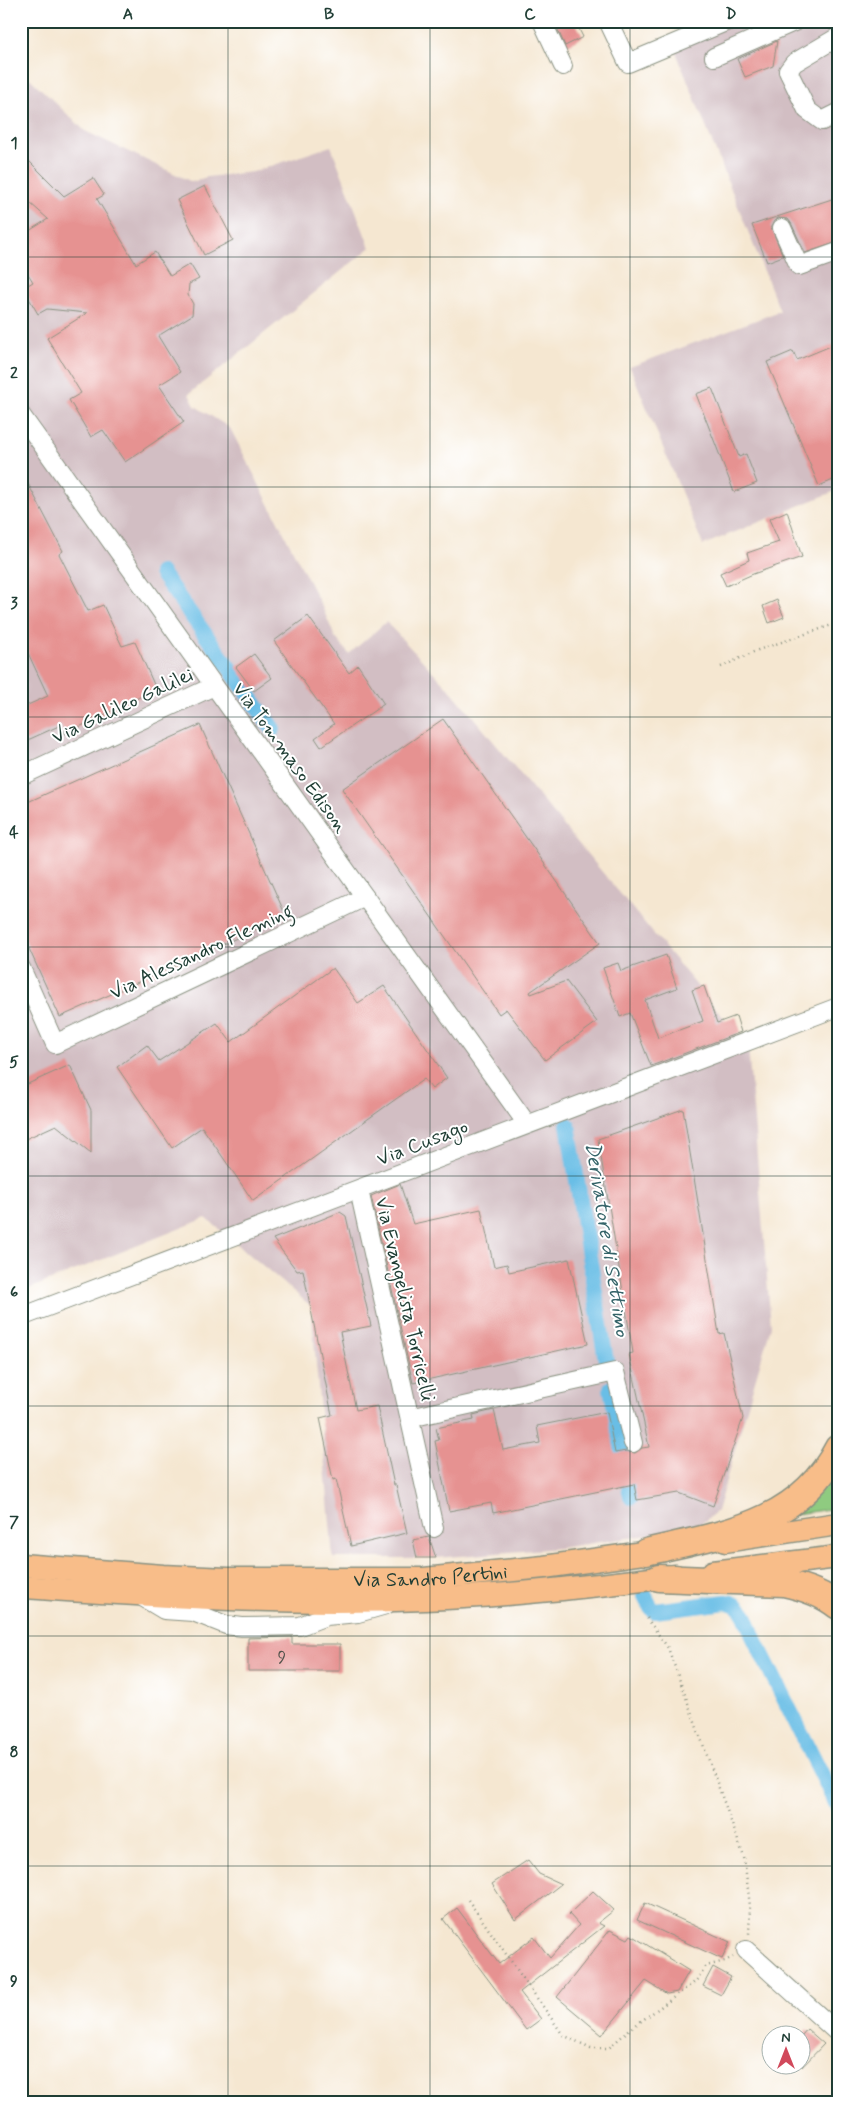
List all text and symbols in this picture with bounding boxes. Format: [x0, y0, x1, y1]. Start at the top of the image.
text: A [123, 4, 133, 25]
text: B [324, 4, 334, 25]
text: C [524, 4, 536, 25]
text: D [725, 4, 737, 25]
text: 1 [10, 133, 18, 154]
text: 2 [10, 363, 18, 384]
text: 3 [10, 593, 18, 614]
street label: Via Galileo Galilei [47, 662, 198, 751]
street label: Via Tommaso Edison [226, 677, 354, 839]
text: 4 [9, 822, 19, 843]
street label: Via Alessandro Fleming [105, 898, 299, 1009]
text: 5 [9, 1052, 19, 1073]
street label: Via Cusago [373, 1114, 473, 1174]
water label: Derivatore di Settimo [578, 1140, 636, 1340]
street label: Via Evangelista Torricelli [367, 1195, 441, 1404]
text: 6 [10, 1282, 18, 1303]
text: 7 [9, 1512, 19, 1533]
street label: Via Sandro Pertini [353, 1559, 509, 1594]
house number: 9 [278, 1646, 287, 1670]
text: 8 [9, 1742, 19, 1763]
text: 9 [10, 1971, 18, 1992]
north arrow [762, 2026, 812, 2076]
text: N [781, 2029, 791, 2047]

